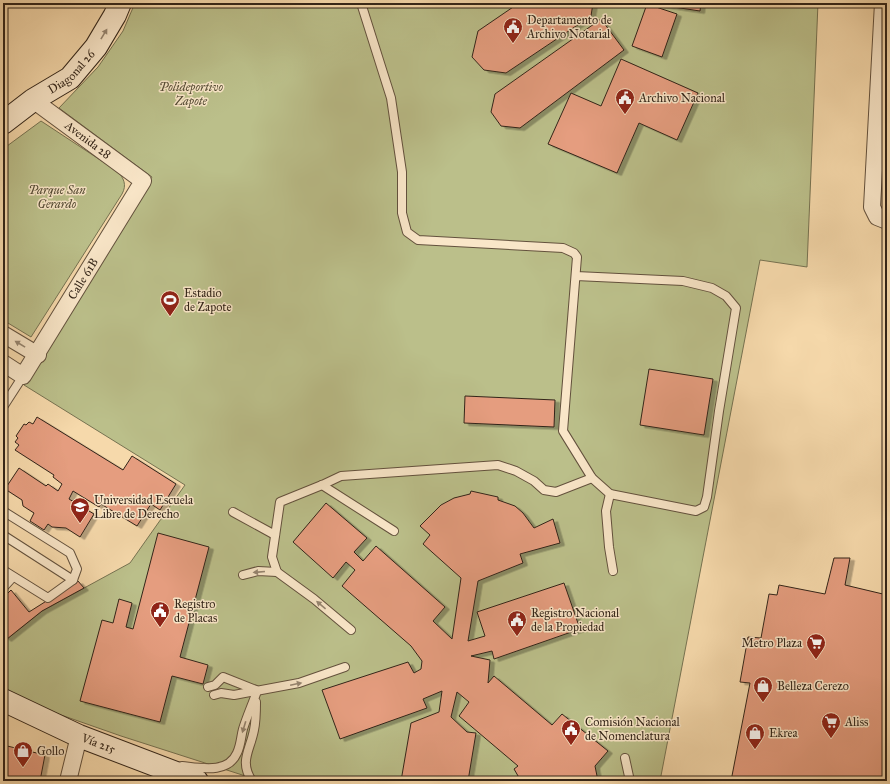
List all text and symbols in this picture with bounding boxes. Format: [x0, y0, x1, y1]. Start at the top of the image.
place label: Departamento de Archivo Notarial [526, 13, 612, 41]
public building icon: Departamento de Archivo Notarial [502, 16, 524, 44]
one-way arrow [101, 28, 108, 40]
street label: Diagonal 26 [45, 46, 98, 96]
park label: Polideportivo Zapote [159, 80, 224, 109]
public building icon: Archivo Nacional [614, 87, 636, 115]
place label: Archivo Nacional [638, 91, 726, 105]
street label: Avenida 28 [61, 118, 114, 162]
park label: Parque San Gerardo [29, 183, 86, 211]
street label: Calle 61B [65, 255, 101, 302]
place label: Estadio de Zapote [184, 286, 232, 314]
sports icon: Estadio de Zapote [159, 289, 181, 317]
one-way arrow [14, 341, 26, 348]
place label: Universidad Escuela Libre de Derecho [94, 493, 194, 521]
school or university icon: Universidad Escuela Libre de Derecho [69, 496, 91, 524]
one-way arrow [253, 568, 266, 575]
place label: Registro de Placas [174, 597, 217, 625]
public building icon: Registro de Placas [149, 600, 171, 628]
one-way arrow [316, 600, 327, 609]
place label: Registro Nacional de la Propiedad [531, 606, 620, 634]
public building icon: Registro Nacional de la Propiedad [506, 609, 528, 637]
supermarket icon: Metro Plaza [805, 632, 827, 660]
place label: Metro Plaza [742, 636, 803, 650]
shop icon: Belleza Cerezo [752, 675, 774, 703]
place label: Belleza Cerezo [777, 679, 849, 693]
one-way arrow [289, 680, 302, 686]
supermarket icon: Aliss [820, 711, 842, 739]
place label: Comisión Nacional de Nomenclatura [585, 715, 680, 743]
place label: Aliss [844, 715, 868, 729]
public building icon: Comisión Nacional de Nomenclatura [560, 718, 582, 746]
one-way arrow [241, 722, 247, 734]
shop icon: Ekrea [744, 722, 766, 750]
place label: Ekrea [769, 726, 799, 740]
street label: Vía 215 [79, 730, 118, 756]
shop icon: Gollo [12, 740, 34, 768]
place label: Gollo [37, 744, 64, 758]

